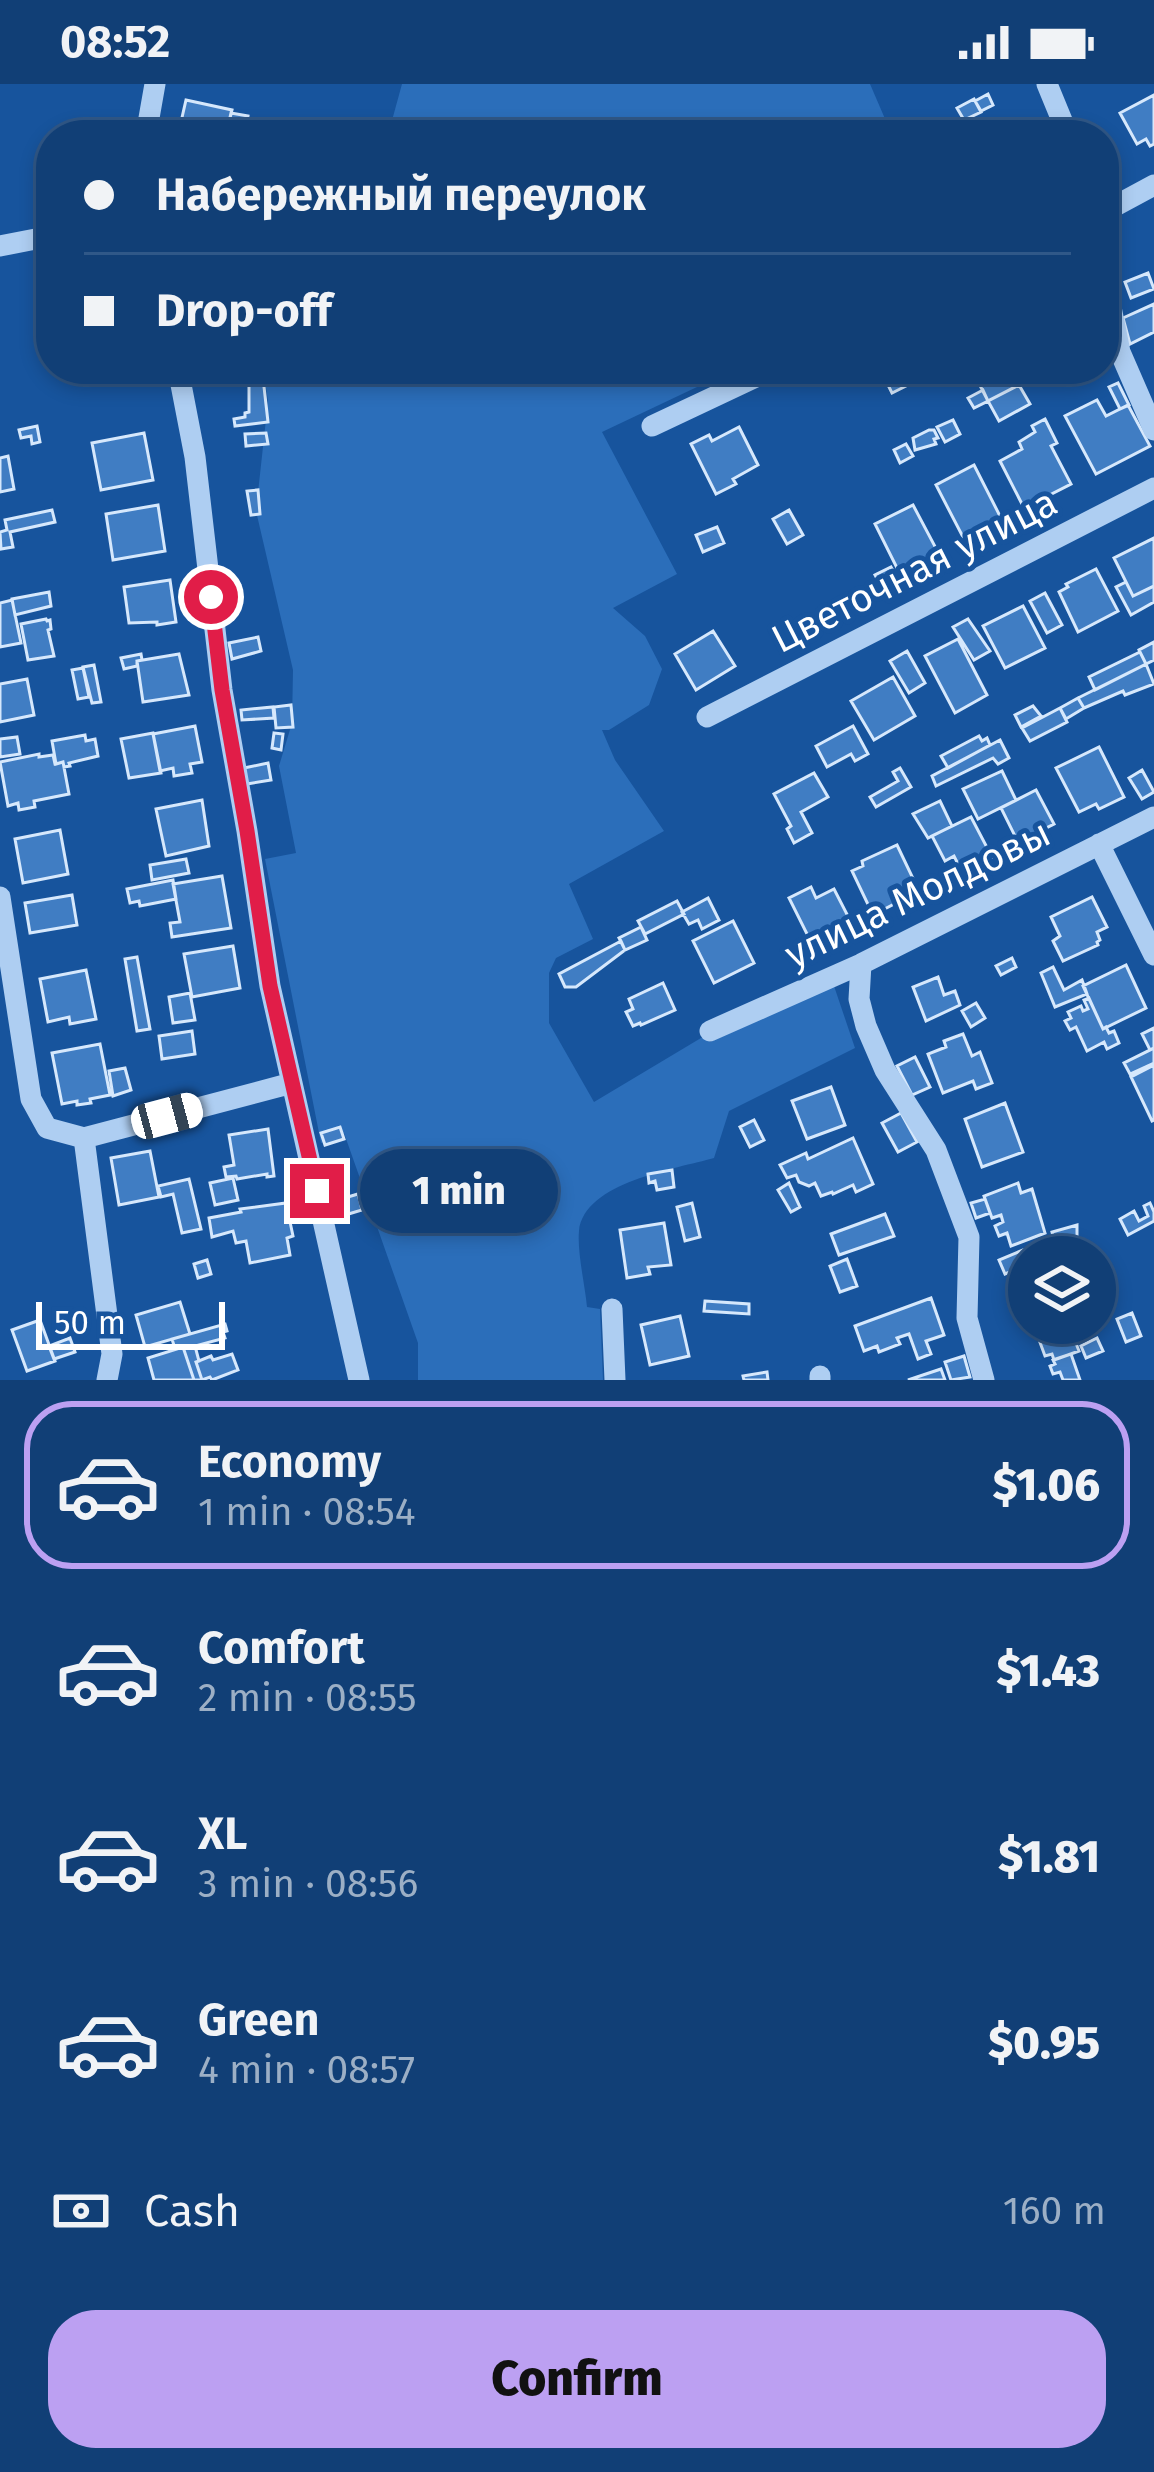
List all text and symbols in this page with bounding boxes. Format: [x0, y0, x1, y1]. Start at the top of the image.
text: 08:52 [60, 15, 170, 69]
text: Набережный переулок [156, 168, 646, 222]
text: Drop-off [156, 284, 332, 338]
street label: Цветочная улица [764, 479, 1065, 663]
route start [184, 570, 238, 624]
street label: улица Молдовы [777, 810, 1058, 978]
car [128, 1089, 206, 1143]
callout: 1 min [359, 1149, 557, 1233]
route end [290, 1164, 344, 1218]
text: 1 min [412, 1168, 506, 1214]
map controls [1008, 1236, 1116, 1344]
button: layers [1008, 1236, 1116, 1344]
scale bar [36, 1296, 225, 1349]
text: 50 m [54, 1303, 126, 1343]
icon: car [54, 1431, 162, 1539]
text: Economy [198, 1435, 381, 1489]
text: $1.06 [993, 1458, 1100, 1512]
text: 1 min · 08:54 [198, 1489, 416, 1535]
icon: car [54, 1617, 162, 1725]
text: Comfort [198, 1621, 365, 1675]
text: $1.43 [997, 1644, 1100, 1698]
text: 2 min · 08:55 [198, 1675, 417, 1721]
icon: car [54, 1803, 162, 1911]
text: XL [198, 1807, 247, 1861]
text: $1.81 [998, 1830, 1100, 1884]
text: 3 min · 08:56 [198, 1861, 418, 1907]
icon: car [54, 1989, 162, 2097]
text: Green [198, 1993, 319, 2047]
text: $0.95 [988, 2016, 1100, 2070]
text: 4 min · 08:57 [198, 2047, 415, 2093]
icon: cash [48, 2178, 114, 2244]
text: Cash [144, 2184, 240, 2238]
text: 160 m [1003, 2188, 1106, 2234]
button: Confirm [48, 2310, 1106, 2448]

